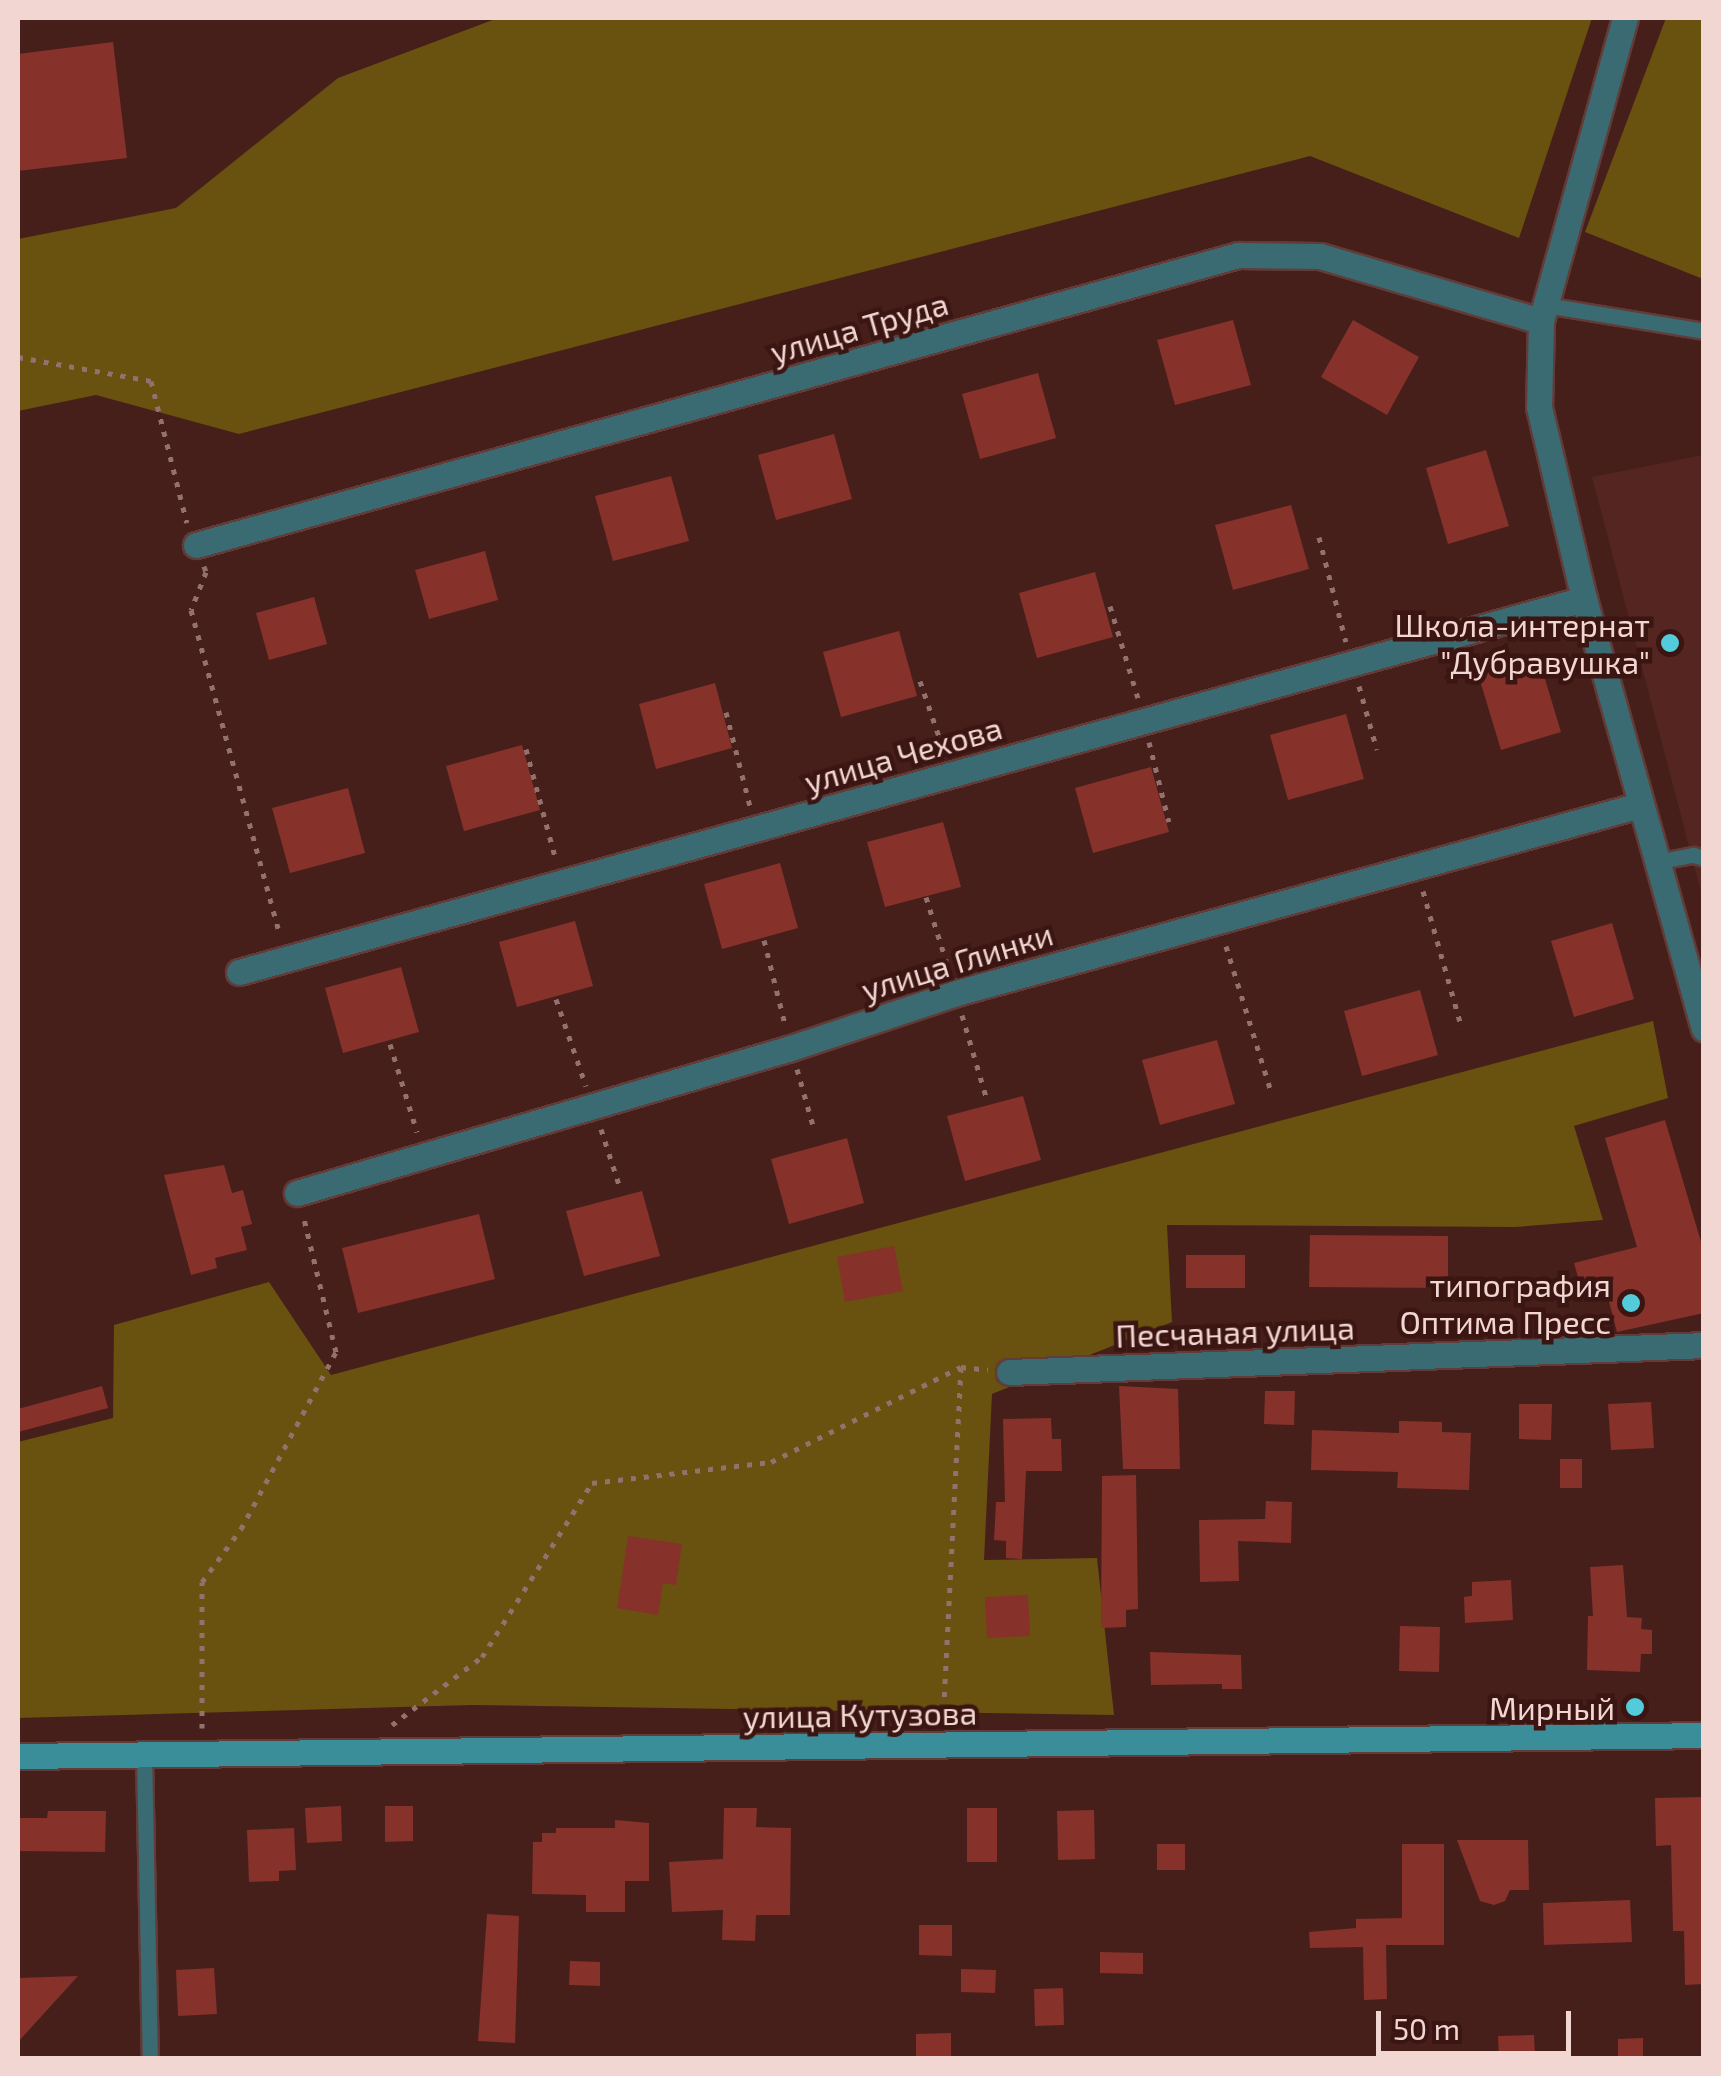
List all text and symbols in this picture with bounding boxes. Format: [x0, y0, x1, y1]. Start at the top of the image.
street label: улица Труда [766, 283, 952, 371]
place label: Школа-интернат "Дубравушка" [1394, 606, 1650, 681]
marker: Школа-интернат "Дубравушка" [1659, 632, 1681, 654]
street label: улица Чехова [800, 707, 1006, 801]
street label: улица Глинки [857, 914, 1057, 1008]
place label: типография Оптима Пресс [1399, 1266, 1611, 1341]
marker: типография Оптима Пресс [1620, 1292, 1642, 1314]
street label: Песчаная улица [1115, 1308, 1355, 1354]
place label: Мирный [1489, 1688, 1615, 1726]
street label: улица Кутузова [742, 1693, 978, 1735]
marker: Мирный [1624, 1696, 1646, 1718]
scale bar [1381, 1991, 1576, 2053]
text: 50 m [1393, 2010, 1460, 2046]

